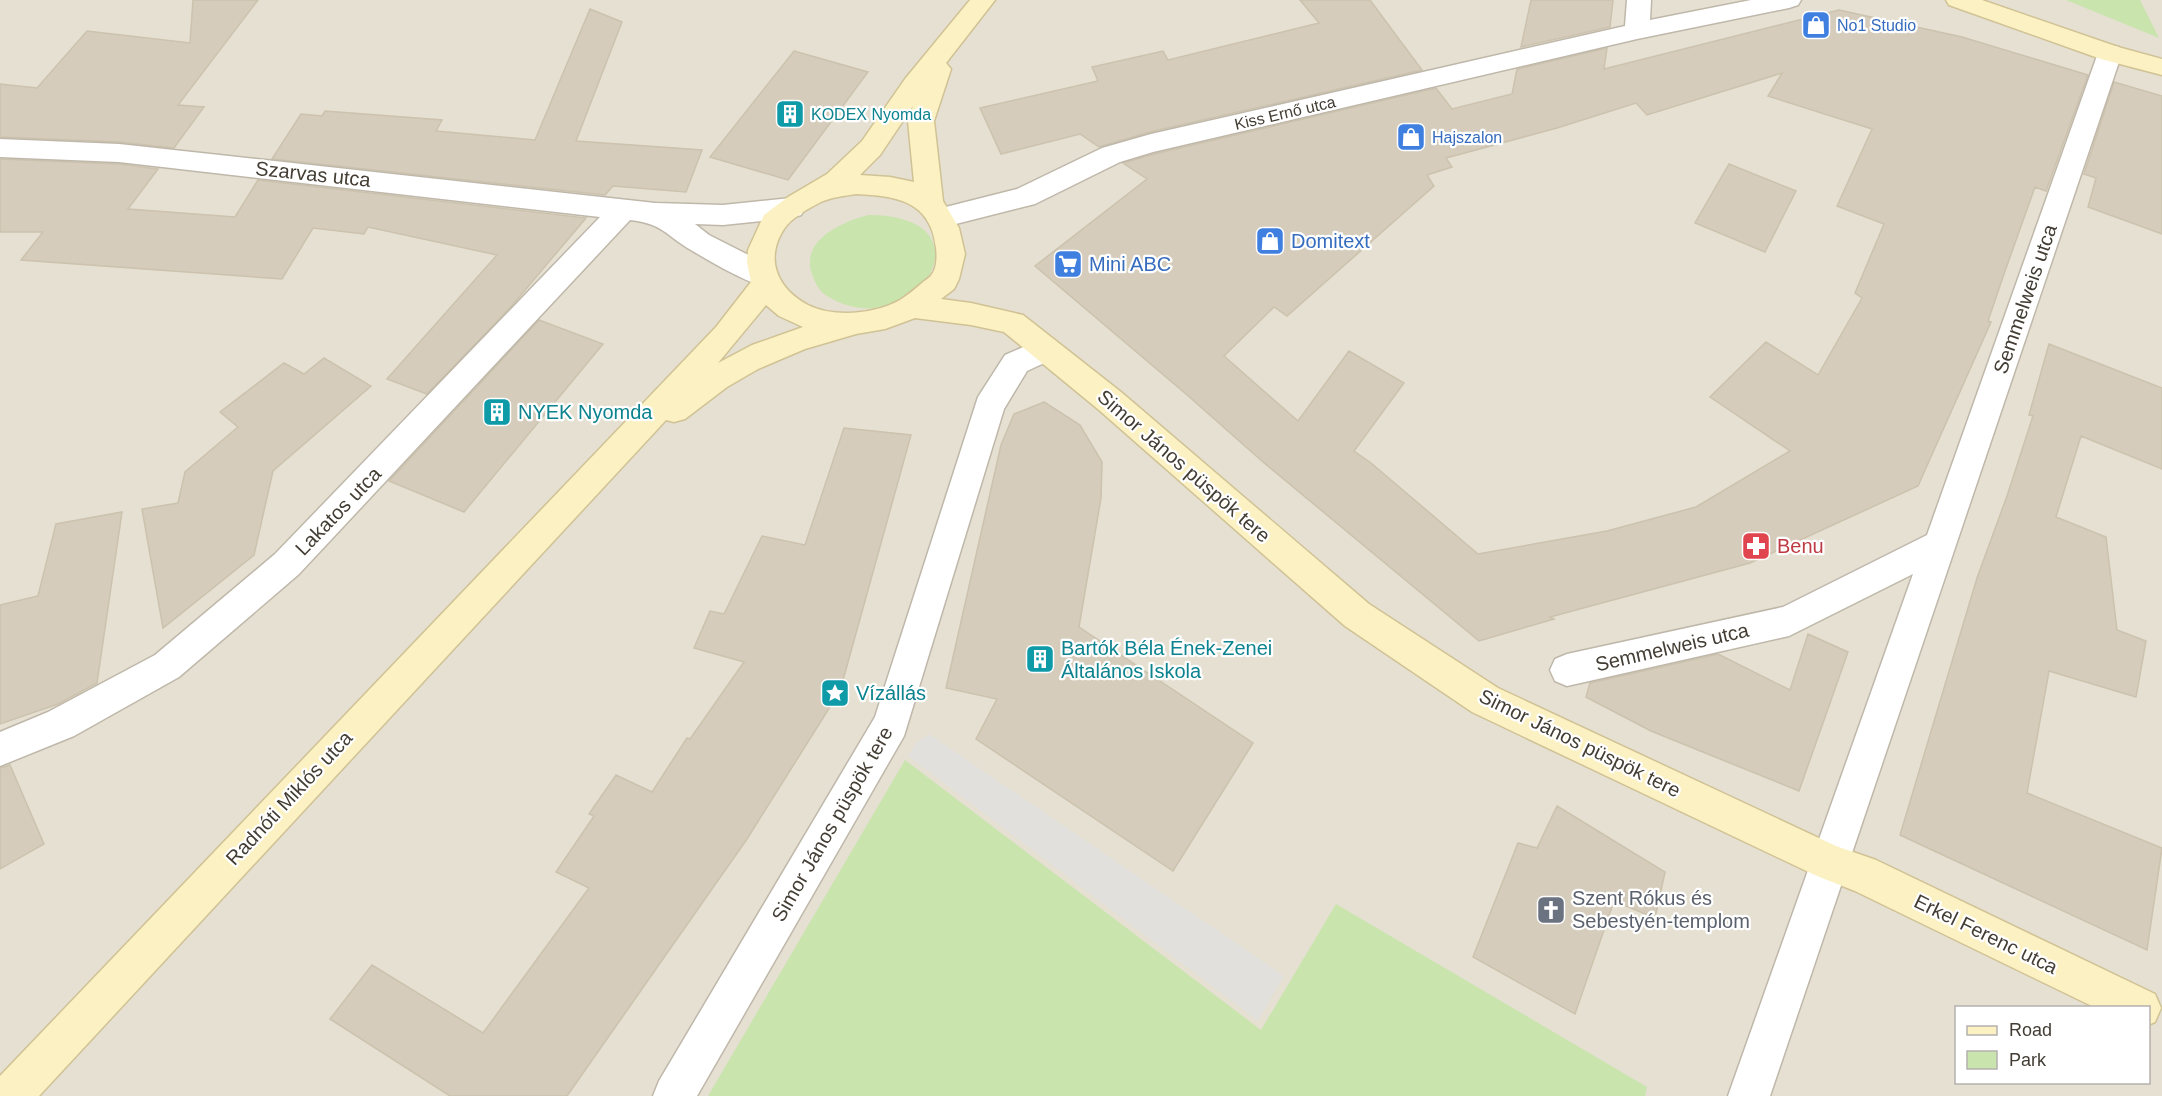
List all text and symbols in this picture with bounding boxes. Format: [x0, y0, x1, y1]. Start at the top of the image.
shop icon: No1 Studio [1800, 9, 1832, 41]
place label: No1 Studio [1837, 17, 1916, 34]
street label: Kiss Ernő utca [1233, 93, 1337, 133]
building icon: KODEX Nyomda [774, 98, 806, 130]
place label: KODEX Nyomda [811, 106, 931, 123]
shop icon: Hajszalon [1395, 121, 1427, 153]
place label: Hajszalon [1432, 129, 1502, 146]
street label: Szarvas utca [254, 157, 373, 191]
street label: Semmelweis utca [1989, 220, 2061, 377]
shop icon: Domitext [1254, 225, 1286, 257]
place label: Domitext [1291, 230, 1370, 252]
supermarket icon: Mini ABC [1052, 248, 1084, 280]
place label: Mini ABC [1089, 253, 1171, 275]
street label: Simor János püspök tere [1093, 385, 1275, 547]
building icon: NYEK Nyomda [481, 396, 513, 428]
place label: NYEK Nyomda [518, 401, 653, 423]
street label: Lakatos utca [291, 462, 386, 559]
pharmacy icon: Benu [1740, 530, 1772, 562]
place label: Benu [1777, 535, 1824, 557]
street label: Semmelweis utca [1593, 618, 1752, 675]
place label: Bartók Béla Ének-Zenei Általános Iskola [1061, 637, 1272, 682]
building icon: Bartók Béla Ének-Zenei Általános Iskola [1024, 643, 1056, 675]
place icon: Vízállás [819, 677, 851, 709]
place label: Vízállás [856, 682, 926, 704]
street label: Simor János püspök tere [1476, 685, 1684, 801]
street label: Simor János püspök tere [767, 723, 897, 925]
street label: Radnóti Miklós utca [221, 726, 357, 869]
place label: Szent Rókus és Sebestyén-templom [1572, 887, 1750, 932]
street label: Erkel Ferenc utca [1911, 890, 2062, 979]
church icon: Szent Rókus és Sebestyén-templom [1535, 894, 1567, 926]
legend [1955, 1006, 2150, 1084]
text: Road [2009, 1020, 2052, 1040]
text: Park [2009, 1050, 2047, 1070]

